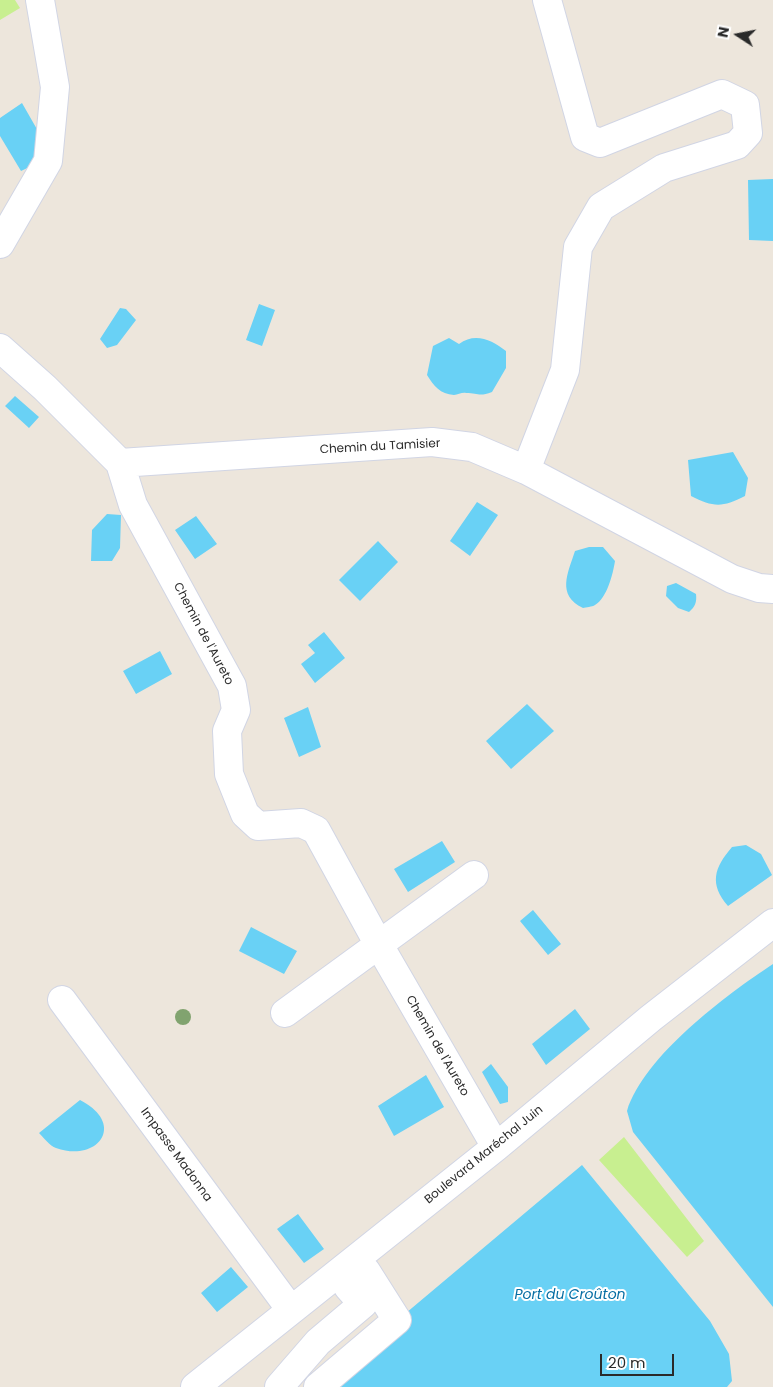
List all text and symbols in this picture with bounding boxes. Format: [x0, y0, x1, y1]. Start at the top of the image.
north arrow [713, 10, 763, 60]
text: N [712, 25, 734, 39]
street label: Chemin du Tamisier [319, 437, 441, 457]
street label: Chemin de l'Aureto [170, 580, 236, 688]
street label: Chemin de l'Aureto [402, 993, 472, 1099]
street label: Boulevard Maréchal Juin [422, 1103, 546, 1207]
street label: Impasse Madonna [137, 1105, 215, 1205]
water label: Port du Croûton [514, 1287, 626, 1303]
scale bar [603, 1344, 677, 1376]
text: 20 m [608, 1352, 646, 1373]

